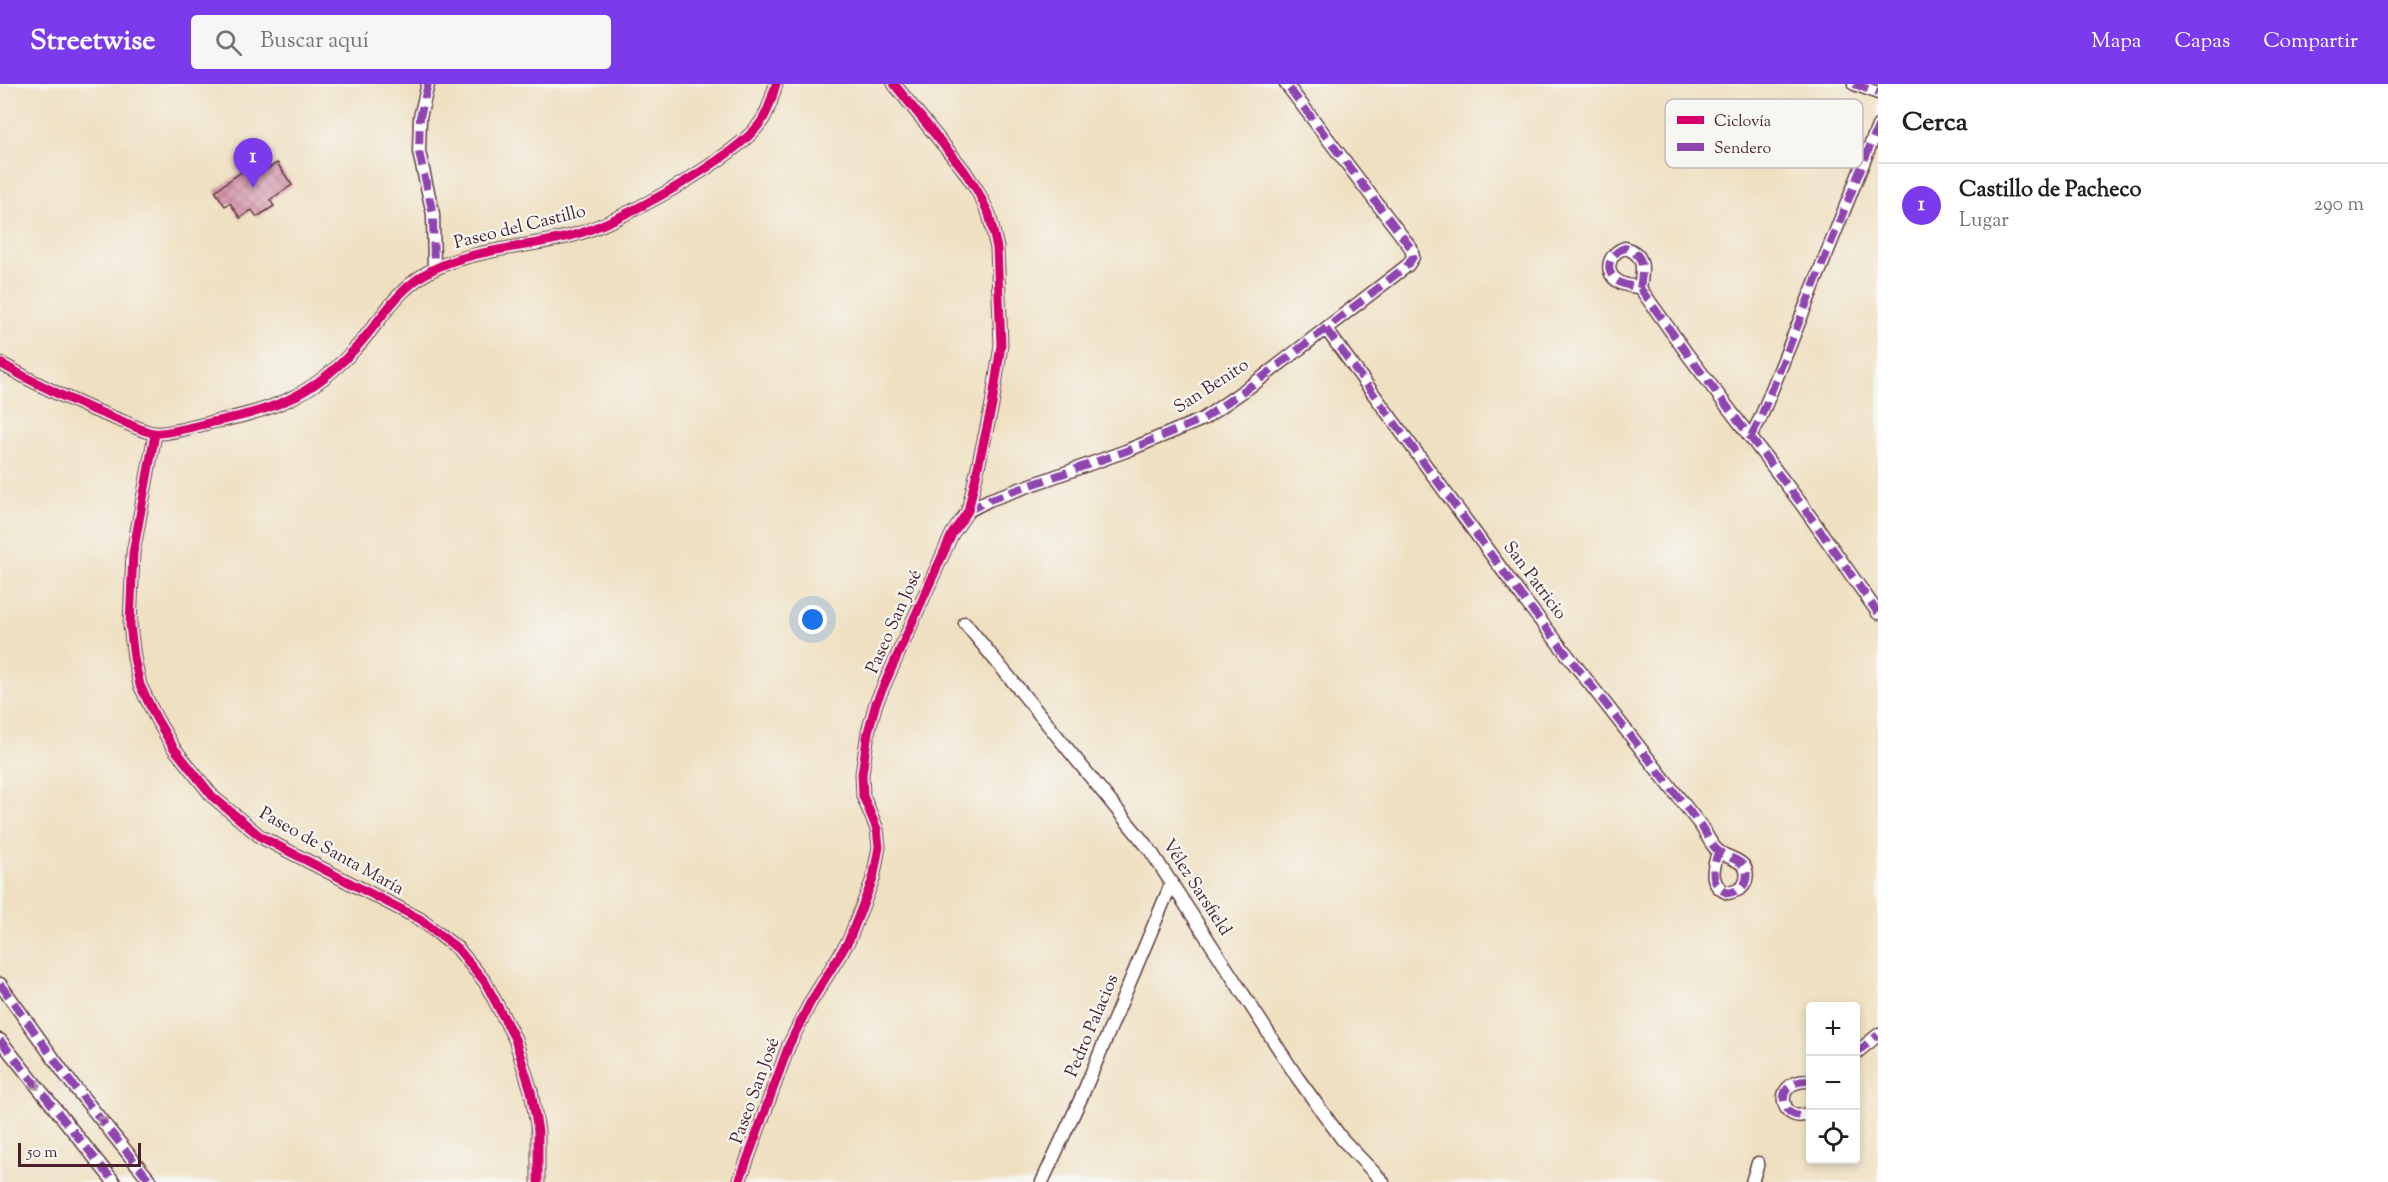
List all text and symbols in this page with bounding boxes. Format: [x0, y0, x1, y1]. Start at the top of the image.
search box [191, 15, 611, 69]
text: Streetwise [30, 22, 155, 62]
icon: search [212, 26, 245, 59]
text: Buscar aquí [260, 26, 369, 58]
text: Mapa [2091, 27, 2141, 57]
text: Capas [2174, 27, 2230, 57]
text: Compartir [2263, 27, 2358, 57]
legend [1665, 99, 1863, 168]
text: Cerca [1902, 105, 1968, 142]
text: Ciclovía [1714, 111, 1772, 134]
pin: 1 [234, 138, 272, 188]
text: Sendero [1714, 138, 1772, 161]
text: Castillo de Pacheco [1959, 175, 2142, 207]
text: 1 [1918, 191, 1925, 220]
text: 290 m [2314, 191, 2364, 220]
street label: Paseo del Castillo [451, 199, 589, 257]
text: Lugar [1959, 207, 2009, 236]
street label: San Benito [1169, 353, 1255, 421]
street label: San Patricio [1496, 536, 1572, 626]
street label: Paseo San José [860, 566, 930, 678]
your location [798, 605, 827, 634]
street label: Paseo de Santa María [254, 801, 408, 903]
street label: Vélez Sarsfield [1155, 835, 1237, 941]
street label: Pedro Palacios [1060, 971, 1126, 1081]
map controls [1806, 1002, 1860, 1164]
button: + [1806, 1002, 1860, 1056]
street label: Paseo San José [725, 1034, 787, 1148]
button: − [1806, 1056, 1860, 1110]
one-way arrow [28, 1079, 39, 1090]
button: locate [1806, 1110, 1860, 1164]
one-way arrow [98, 1116, 109, 1127]
scale bar [18, 1140, 141, 1168]
text: 50 m [27, 1142, 58, 1165]

